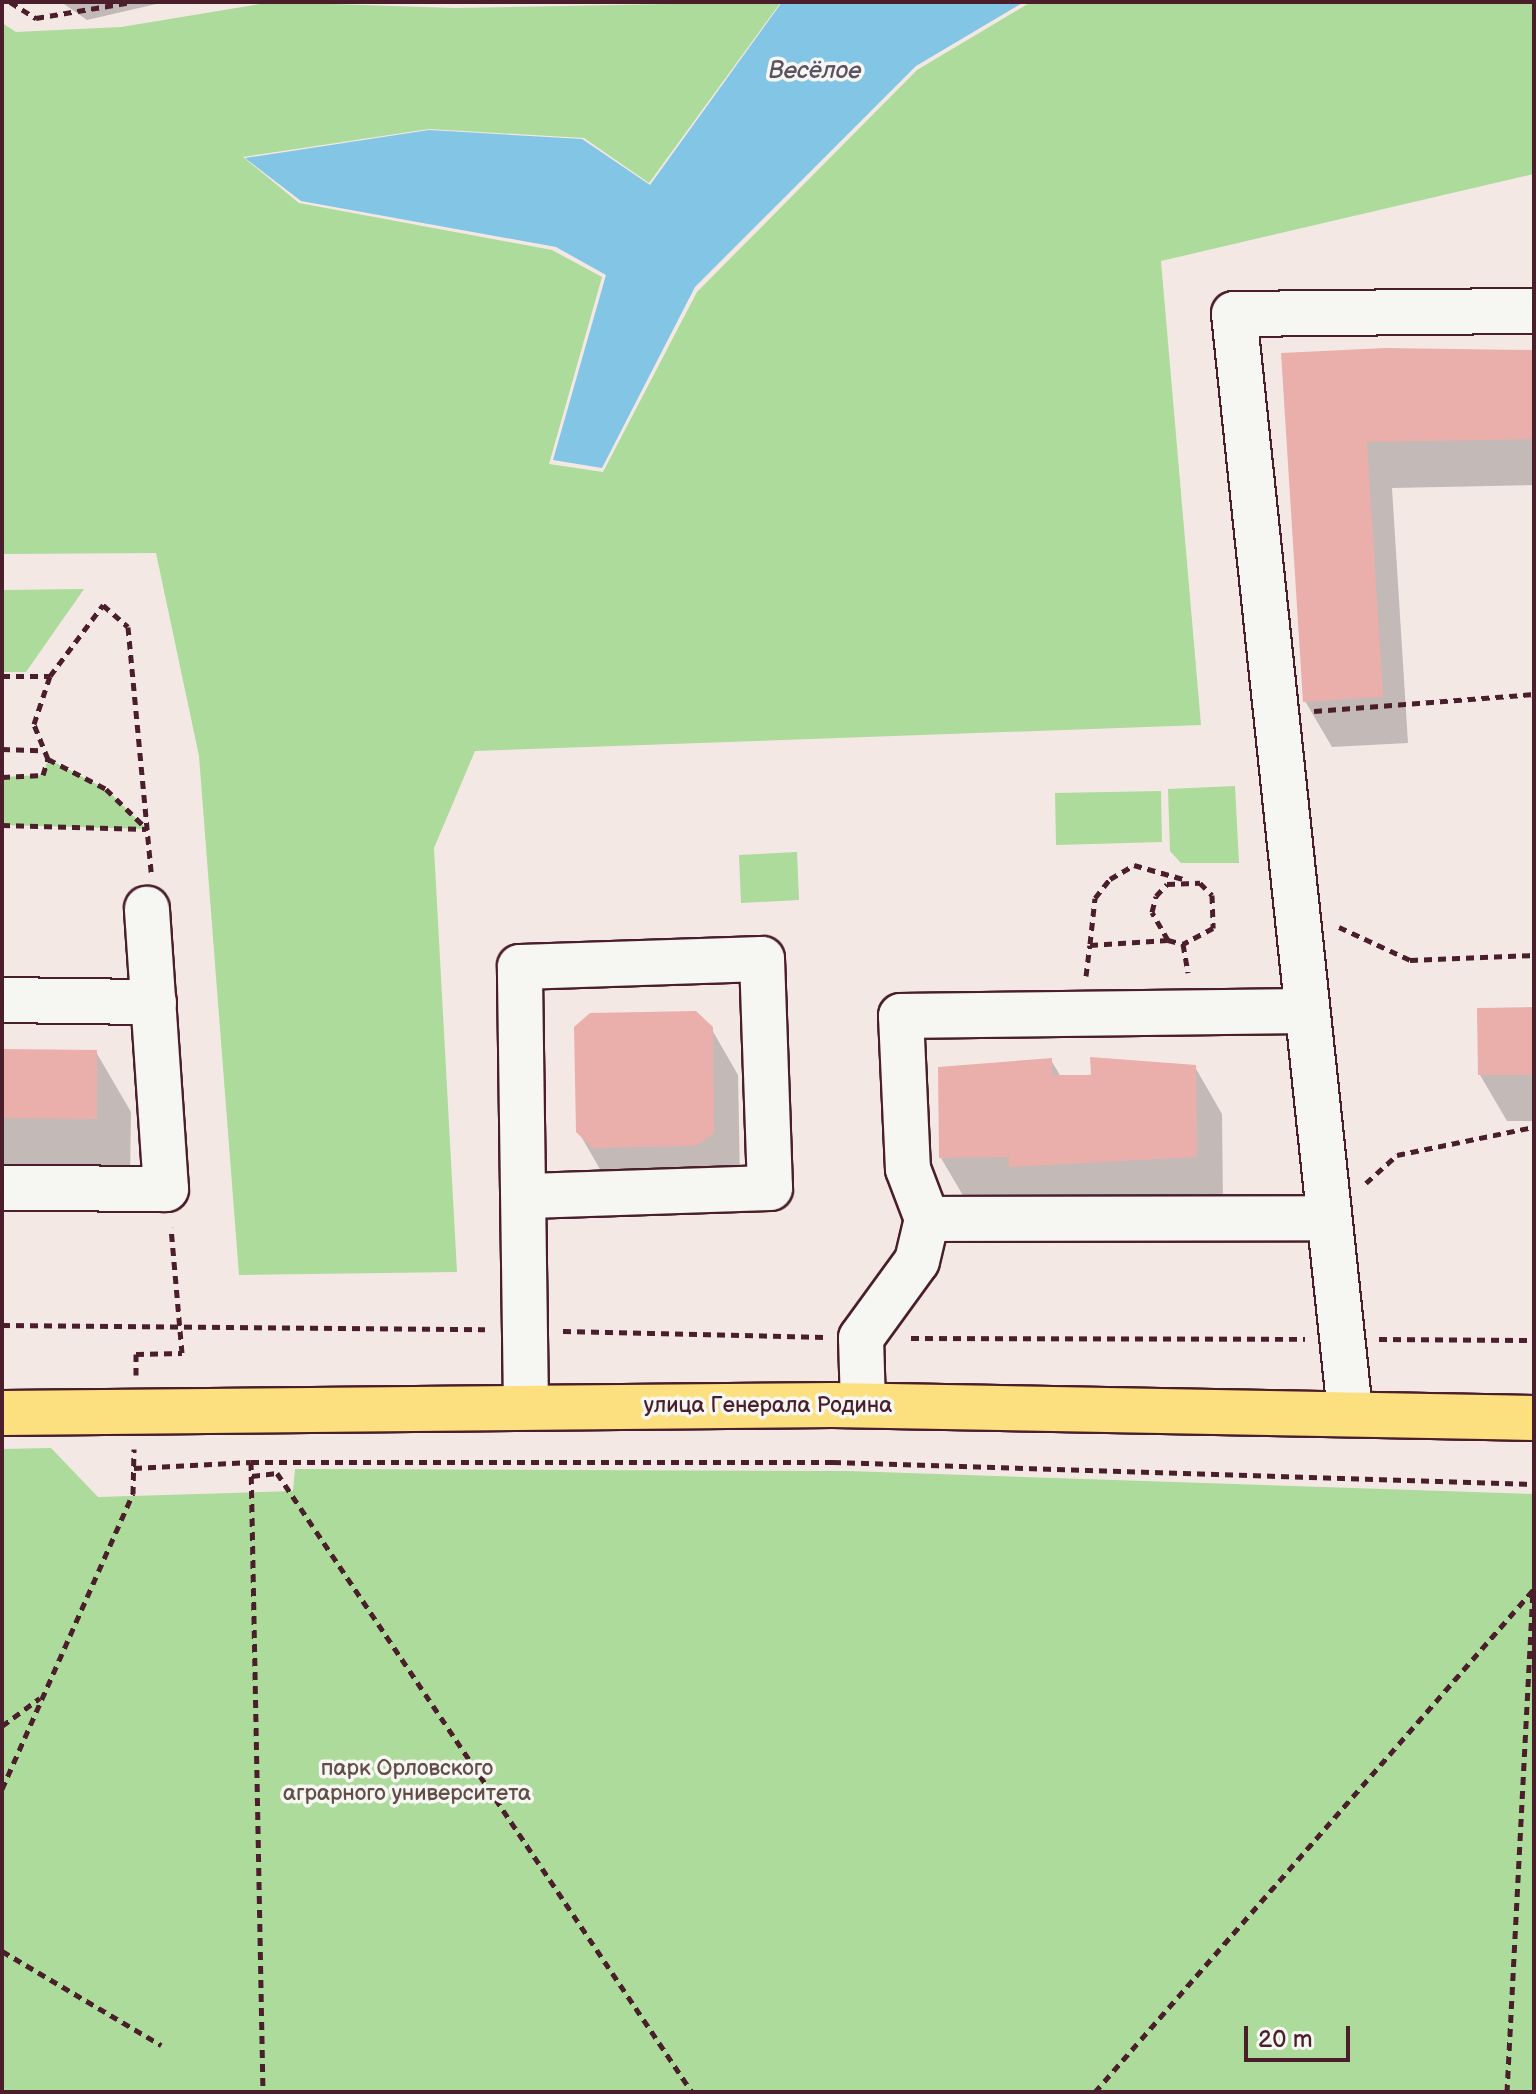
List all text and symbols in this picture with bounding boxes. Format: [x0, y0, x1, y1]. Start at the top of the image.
water label: Весёлое [768, 57, 862, 85]
street label: улица Генерала Родина [644, 1393, 892, 1419]
park label: парк Орловского аграрного университета [283, 1755, 531, 1806]
scale bar [1248, 2010, 1354, 2060]
text: 20 m [1258, 2025, 1313, 2054]

